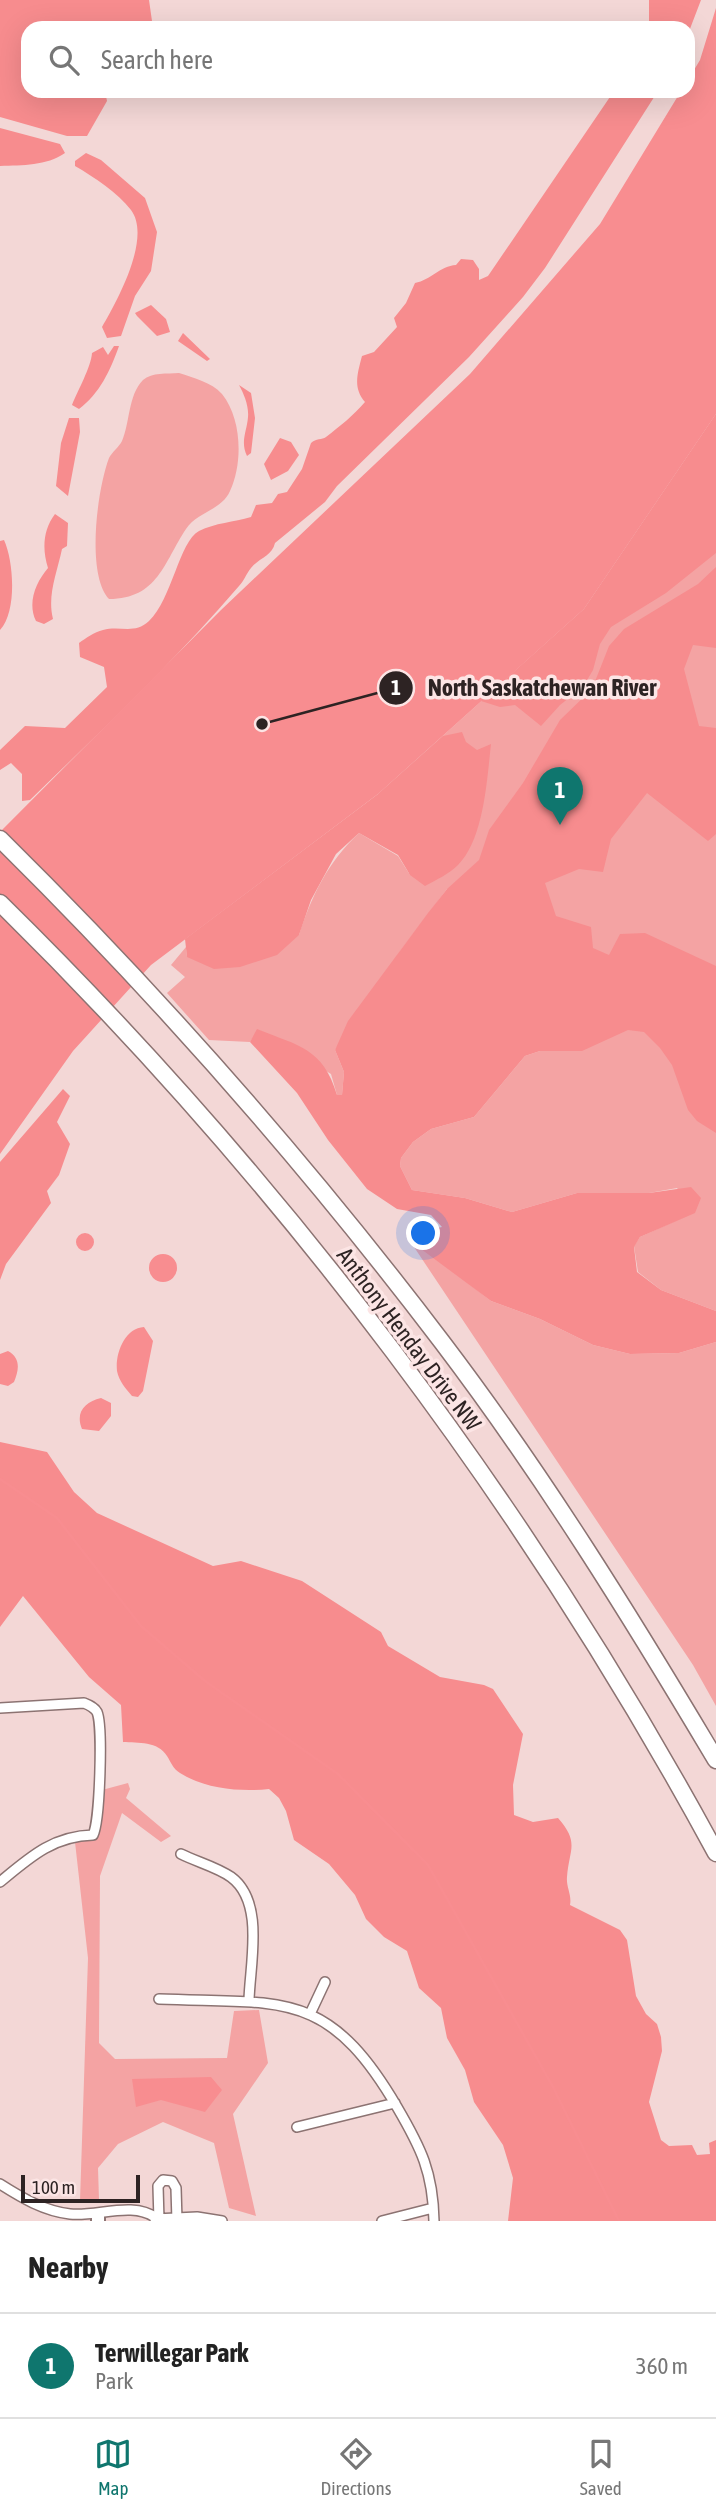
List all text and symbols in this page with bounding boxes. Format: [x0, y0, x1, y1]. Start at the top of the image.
search box [21, 21, 695, 98]
icon: search [45, 41, 83, 79]
text: Search here [101, 45, 213, 75]
callout: North Saskatchewan River [379, 666, 671, 711]
text: North Saskatchewan River [428, 674, 657, 701]
text: 1 [391, 675, 401, 699]
pin: 1 [537, 767, 583, 825]
your location [406, 1216, 440, 1250]
street label: Anthony Henday Drive NW [332, 1243, 486, 1436]
scale bar [21, 2172, 140, 2204]
text: 100 m [32, 2176, 75, 2198]
text: Nearby [28, 2250, 108, 2284]
text: Terwillegar Park [95, 2338, 249, 2368]
text: 1 [46, 2353, 56, 2379]
text: 360 m [636, 2353, 688, 2379]
text: Park [95, 2368, 133, 2394]
tab: Map [94, 2435, 132, 2499]
tab: Directions [321, 2435, 391, 2499]
tab: Saved [580, 2435, 622, 2499]

